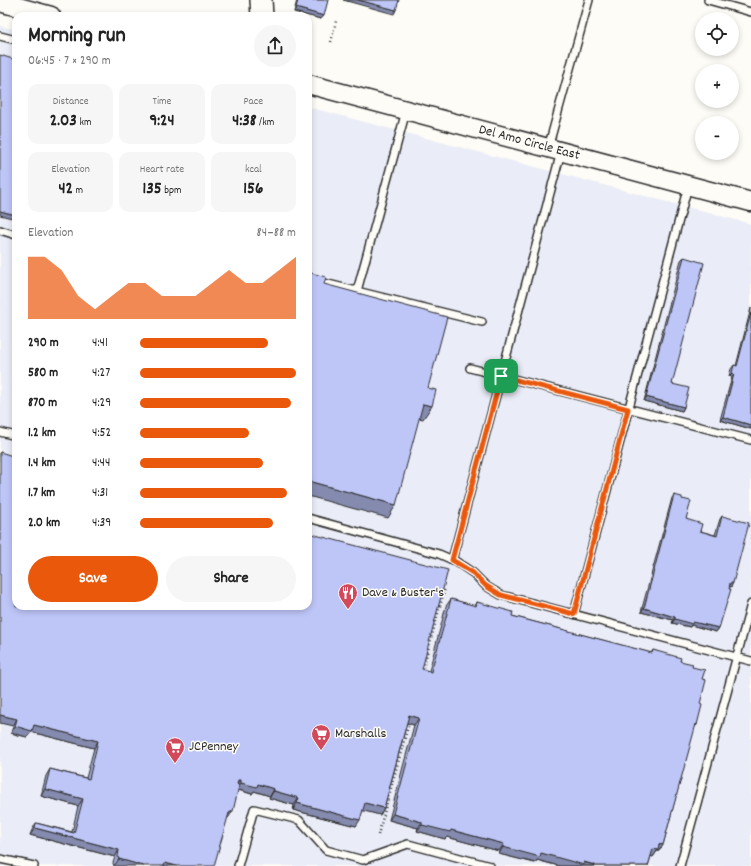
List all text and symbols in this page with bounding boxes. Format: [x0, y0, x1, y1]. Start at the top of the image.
map controls [695, 12, 739, 160]
button: locate [695, 12, 739, 56]
text: Morning run [28, 21, 126, 52]
button: share [254, 25, 296, 67]
text: 06:45 · 7 × 290 m [28, 52, 111, 71]
button: + [695, 64, 739, 108]
text: Distance [53, 94, 89, 110]
text: Time [153, 94, 171, 110]
text: Pace [244, 94, 263, 110]
text: 2.03 [50, 110, 77, 134]
text: 9:24 [149, 110, 175, 134]
text: 4:38 [232, 110, 257, 134]
text: km [77, 115, 92, 131]
text: /km [257, 115, 274, 131]
button: − [695, 116, 739, 160]
street label: Del Amo Circle East [477, 120, 582, 166]
text: Elevation [52, 162, 90, 178]
text: Heart rate [140, 162, 184, 178]
text: kcal [245, 162, 262, 178]
text: 42 [58, 178, 73, 202]
text: 135 [142, 178, 162, 202]
text: 156 [243, 178, 263, 202]
text: m [73, 183, 83, 199]
text: bpm [162, 183, 182, 199]
text: Elevation [28, 224, 73, 243]
text: 84–88 m [257, 224, 296, 243]
text: 290 m [28, 334, 59, 353]
text: 4:41 [92, 334, 108, 353]
pin [484, 359, 518, 393]
text: 580 m [28, 364, 58, 383]
text: 4:27 [92, 364, 110, 383]
icon: arrive [490, 365, 512, 387]
text: 870 m [28, 394, 57, 413]
text: 4:29 [92, 394, 111, 413]
text: 1.2 km [28, 424, 56, 443]
text: 4:52 [92, 424, 111, 443]
text: 1.4 km [28, 454, 56, 473]
text: 4:44 [92, 454, 110, 473]
text: 1.7 km [28, 484, 55, 503]
text: 4:31 [92, 484, 108, 503]
text: 2.0 km [28, 514, 60, 533]
text: 4:39 [92, 514, 111, 533]
button: Save [28, 556, 158, 602]
button: Share [166, 556, 296, 602]
restaurant icon: Dave & Buster's [337, 582, 359, 610]
place label: Dave & Buster's [362, 583, 444, 603]
supermarket icon: Marshalls [310, 723, 332, 751]
place label: Marshalls [335, 724, 386, 744]
supermarket icon: JCPenney [164, 736, 186, 764]
place label: JCPenney [189, 737, 239, 757]

